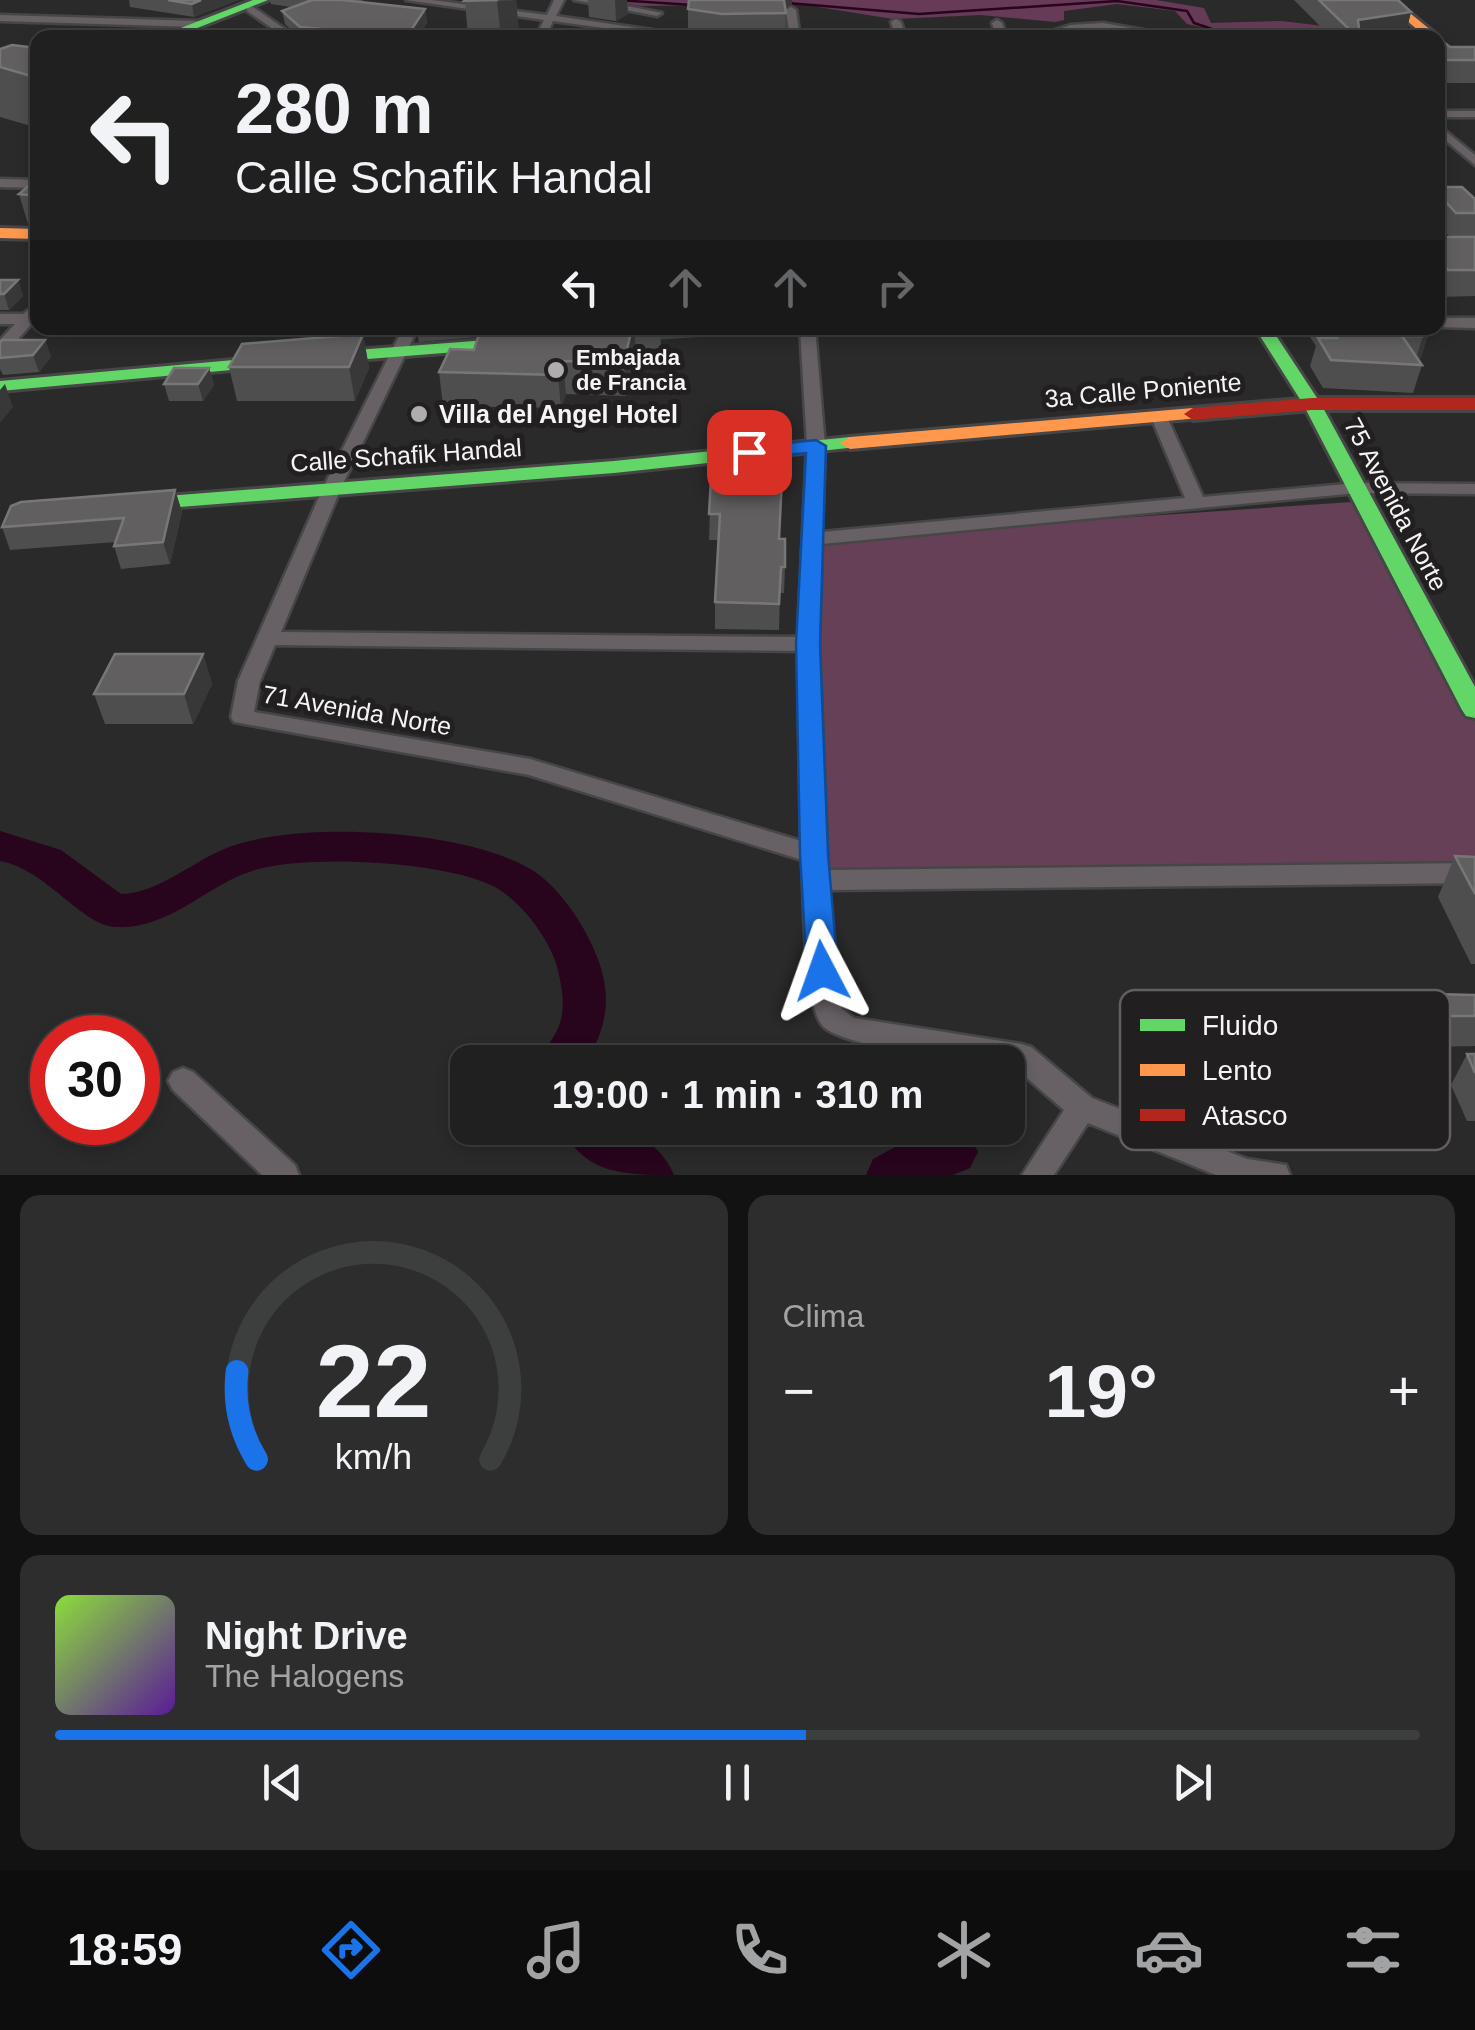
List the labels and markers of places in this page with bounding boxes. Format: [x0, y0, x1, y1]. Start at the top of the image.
place label: Embajada de Francia [576, 345, 687, 395]
marker: Embajada de Francia [545, 359, 567, 381]
place label: Villa del Angel Hotel [439, 400, 678, 428]
marker: Villa del Angel Hotel [408, 403, 430, 425]
pin [707, 410, 792, 495]

